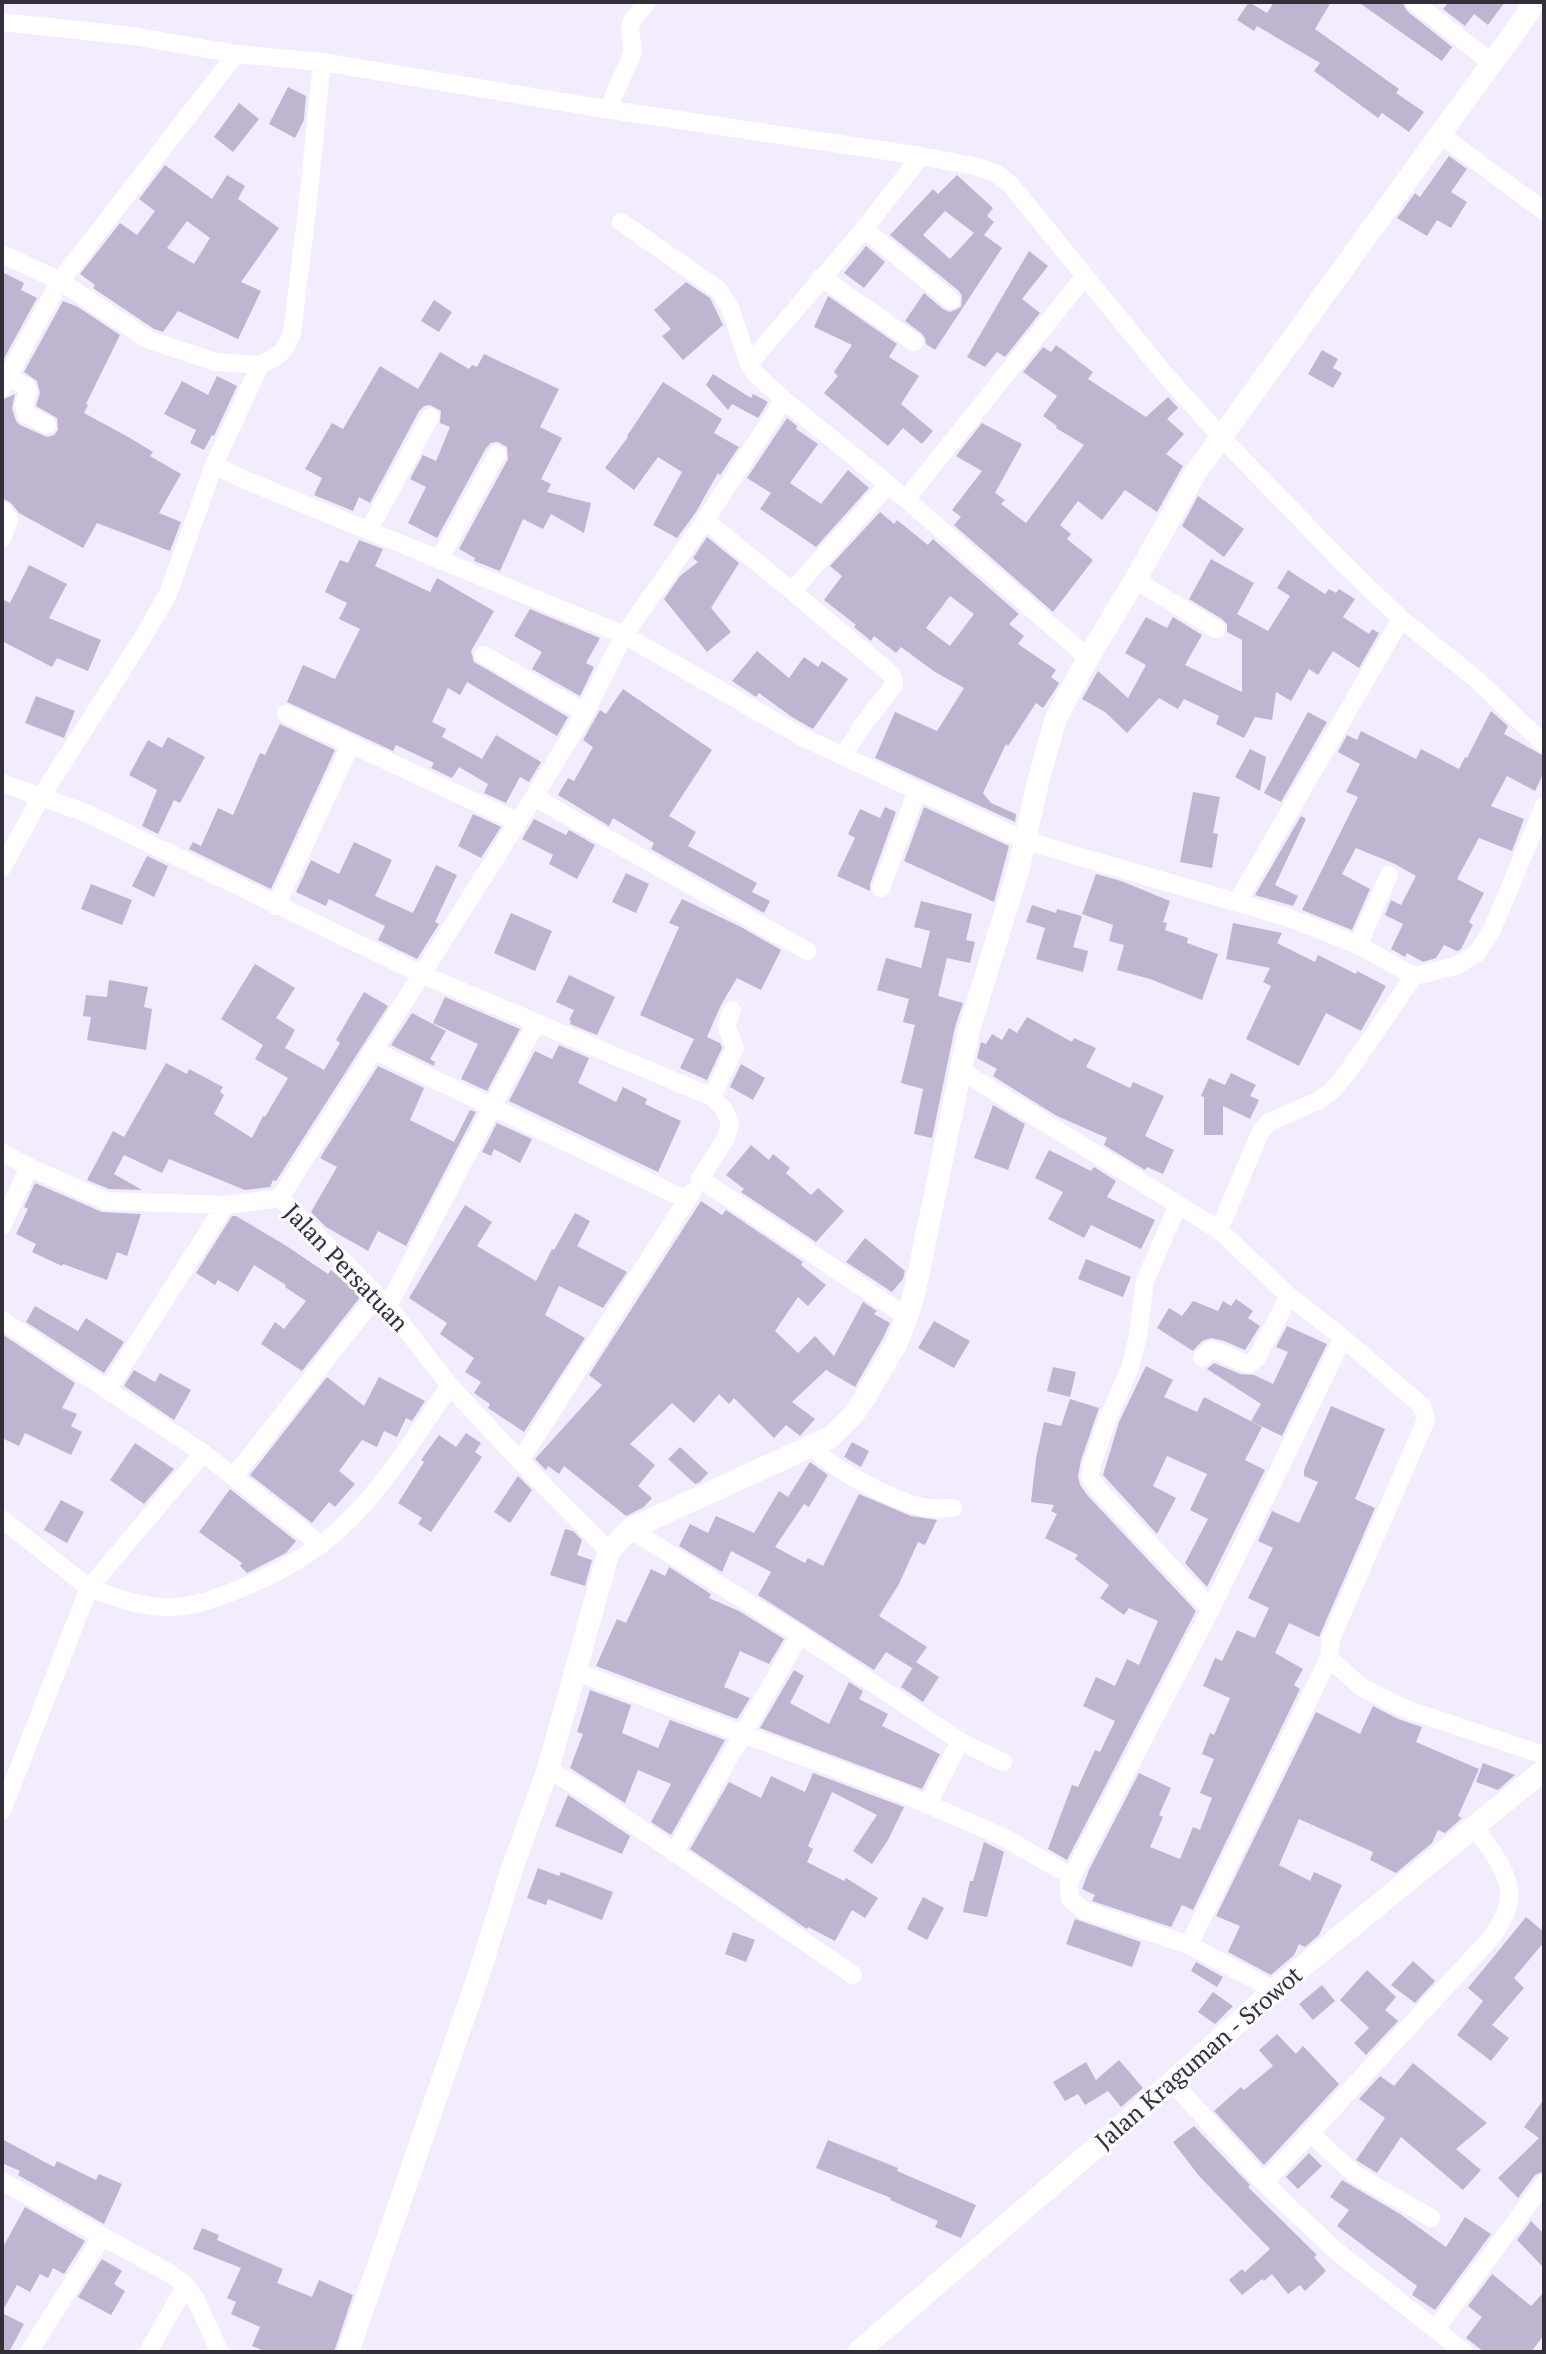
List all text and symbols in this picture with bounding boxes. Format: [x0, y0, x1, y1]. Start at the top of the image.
street label: Jalan Persatuan [277, 1196, 416, 1338]
street label: Jalan Kraguman - Srowot [1088, 1958, 1309, 2156]

